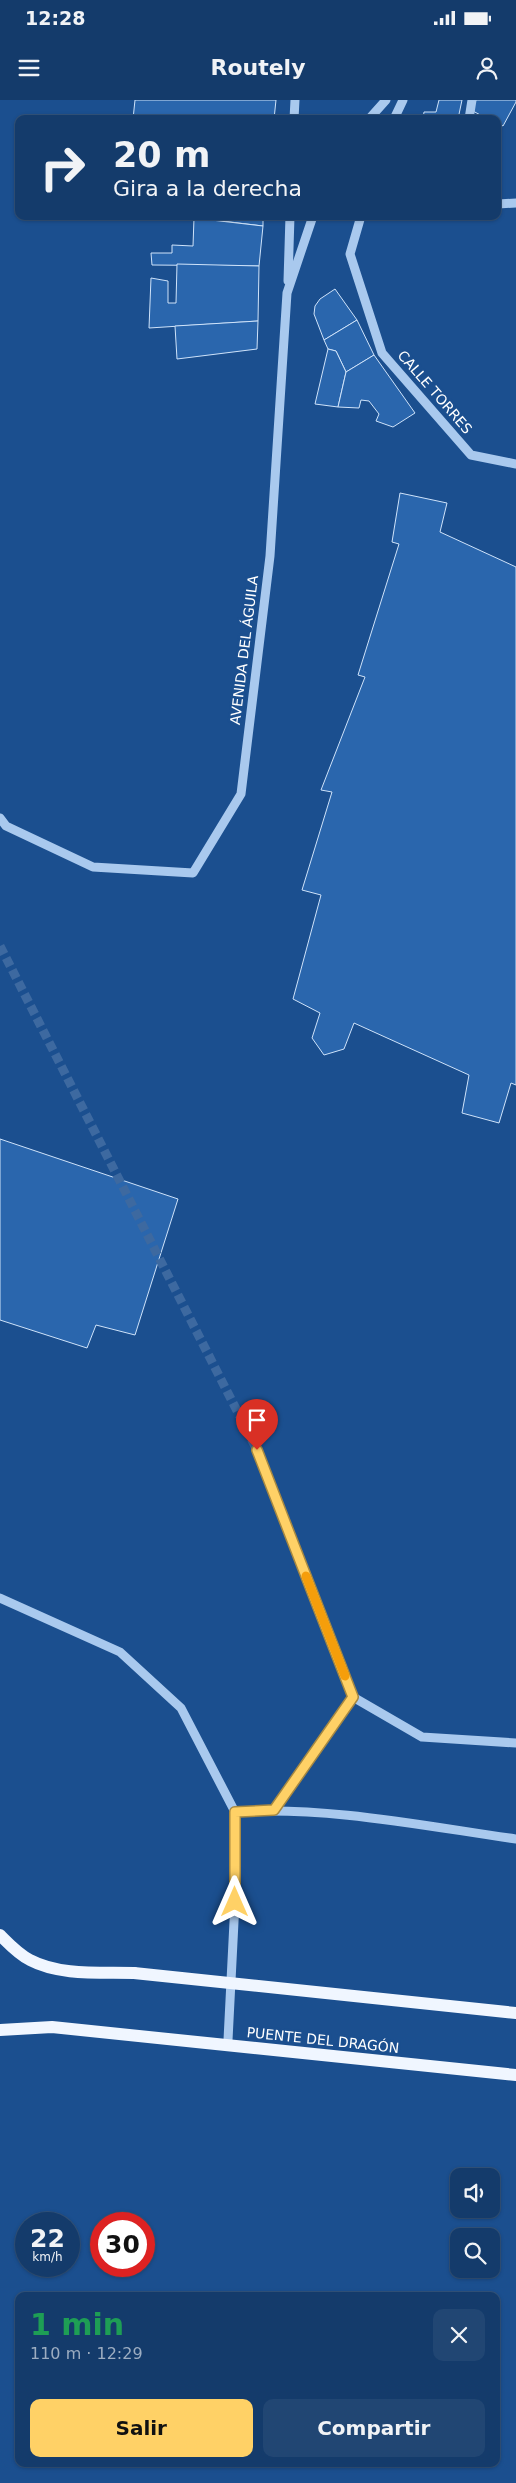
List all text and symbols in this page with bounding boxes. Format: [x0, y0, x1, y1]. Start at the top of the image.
text: 12:28 [25, 7, 85, 29]
icon: menu [15, 54, 43, 82]
icon: person [473, 54, 501, 82]
text: Routely [210, 55, 306, 80]
icon: right [30, 135, 95, 200]
text: 20 m [113, 135, 210, 175]
text: Gira a la derecha [113, 176, 302, 201]
street label: CALLE TORRES [395, 347, 476, 437]
street label: AVENIDA DEL ÁGUILA [227, 574, 261, 726]
pin [236, 1399, 278, 1450]
icon: arrive [243, 1406, 271, 1434]
position arrow [208, 1875, 260, 1927]
street label: PUENTE DEL DRAGÓN [246, 2023, 400, 2056]
map controls [450, 2168, 500, 2278]
button: sound [450, 2168, 500, 2218]
speed limit sign: 30 [90, 2212, 155, 2277]
text: 22 [30, 2224, 65, 2253]
button: search [450, 2228, 500, 2278]
text: km/h [32, 2250, 63, 2264]
text: 1 min [30, 2307, 124, 2342]
button: close [433, 2309, 485, 2361]
text: 110 m · 12:29 [30, 2344, 143, 2363]
button: Salir [30, 2399, 253, 2457]
button: Compartir [263, 2399, 485, 2457]

